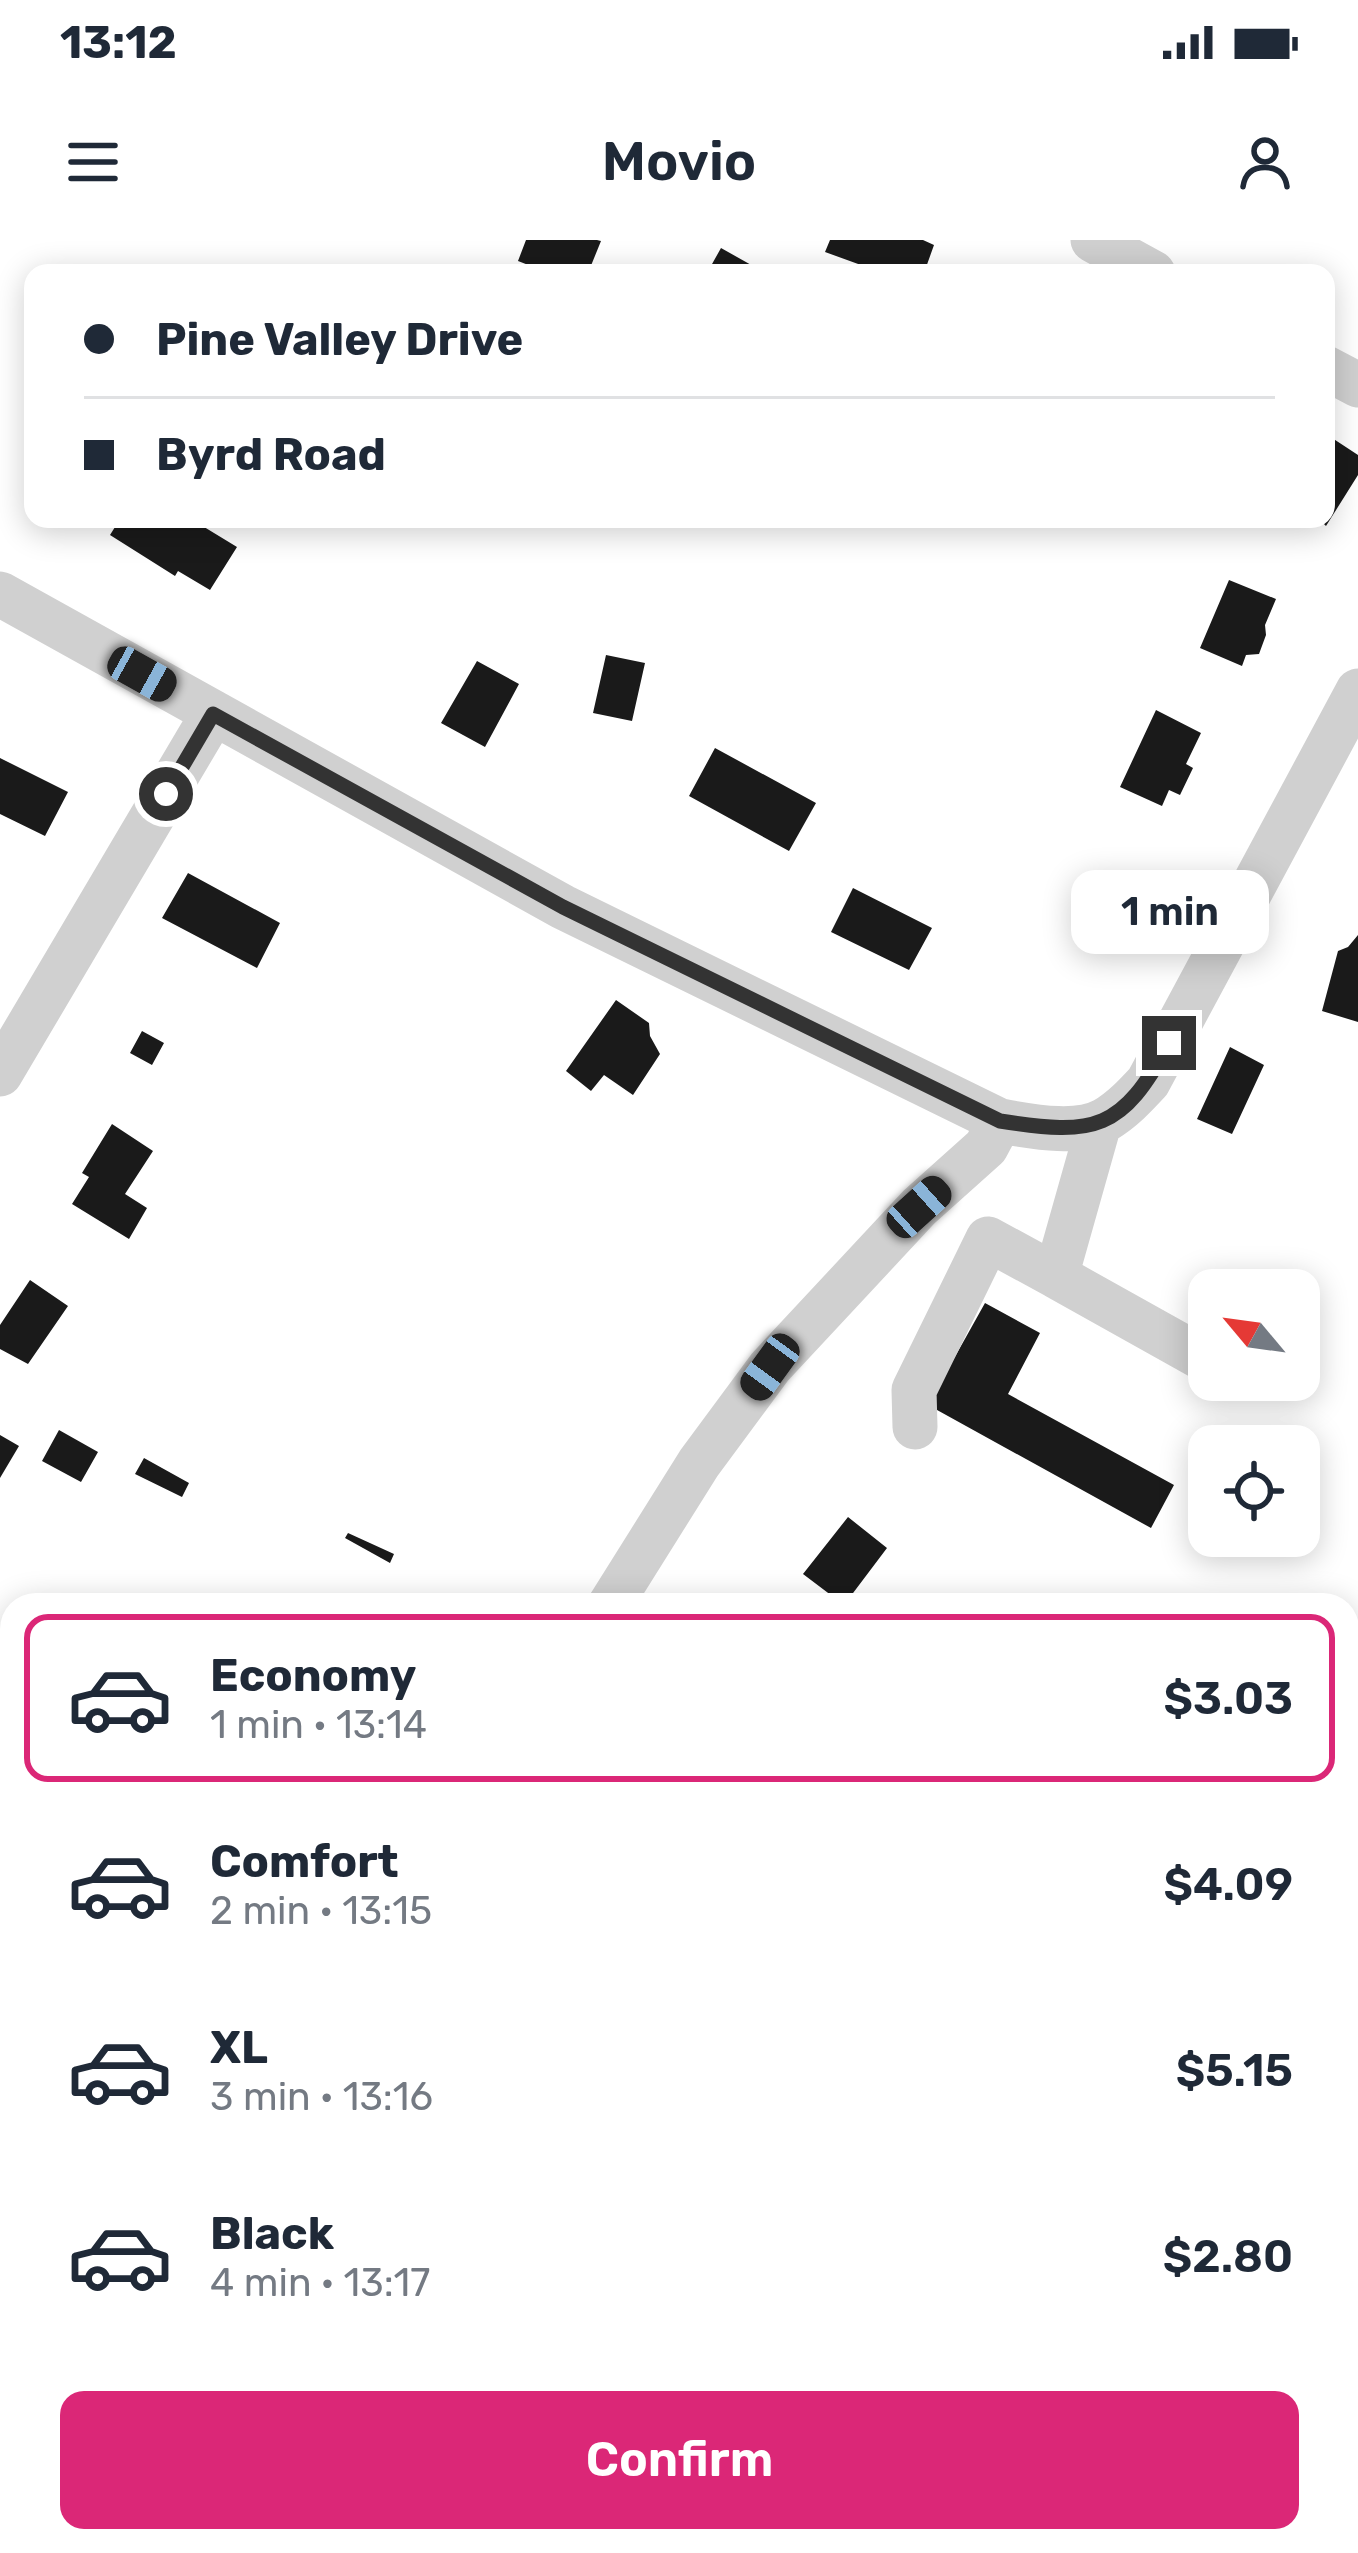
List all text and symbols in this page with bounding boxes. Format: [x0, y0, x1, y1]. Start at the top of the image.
text: 13:12 [60, 16, 177, 69]
icon: menu [60, 129, 126, 195]
icon: person [1232, 129, 1298, 195]
text: Movio [602, 130, 756, 194]
text: Pine Valley Drive [156, 313, 523, 366]
text: Byrd Road [156, 428, 386, 481]
car [102, 641, 182, 707]
route start [139, 767, 193, 821]
callout: 1 min [1070, 869, 1268, 953]
text: 1 min [1121, 889, 1219, 935]
route end [1142, 1016, 1196, 1070]
car [880, 1170, 958, 1244]
north arrow [1188, 1269, 1320, 1401]
map controls [1188, 1269, 1320, 1557]
car [734, 1327, 806, 1407]
button: locate [1188, 1425, 1320, 1557]
icon: car [66, 1644, 174, 1752]
text: Economy [210, 1649, 416, 1702]
text: $3.03 [1164, 1672, 1293, 1725]
text: 1 min · 13:14 [210, 1702, 427, 1748]
icon: car [66, 1830, 174, 1938]
text: Comfort [210, 1835, 399, 1888]
text: $4.09 [1164, 1858, 1293, 1911]
text: 2 min · 13:15 [210, 1888, 432, 1934]
icon: car [66, 2016, 174, 2124]
text: XL [210, 2021, 268, 2074]
text: $5.15 [1176, 2044, 1293, 2097]
text: 3 min · 13:16 [210, 2074, 433, 2120]
icon: car [66, 2202, 174, 2310]
text: Black [210, 2207, 334, 2260]
text: $2.80 [1163, 2230, 1293, 2283]
text: 4 min · 13:17 [210, 2260, 430, 2306]
button: Confirm [60, 2391, 1299, 2529]

